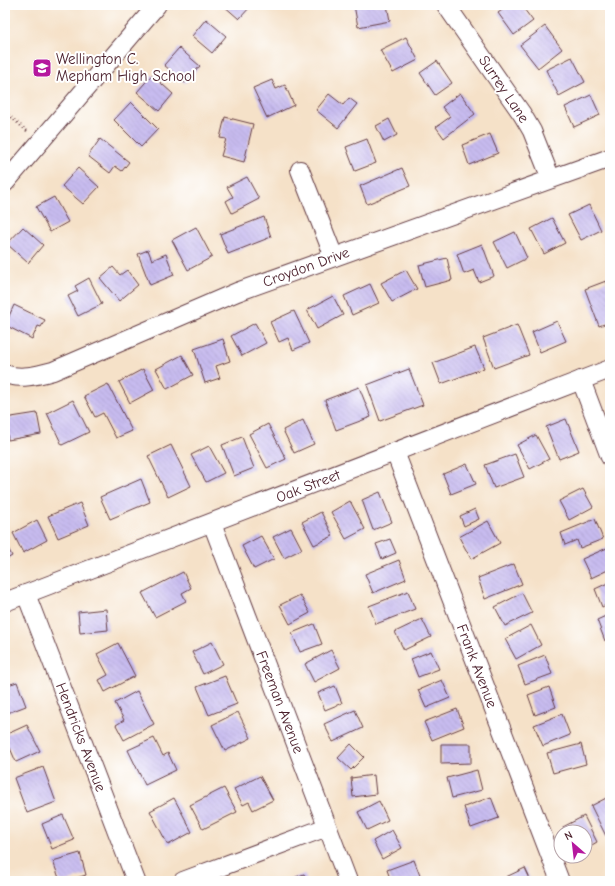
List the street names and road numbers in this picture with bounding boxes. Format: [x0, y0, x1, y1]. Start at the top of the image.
street label: Surrey Lane [475, 52, 533, 127]
street label: Croydon Drive [260, 243, 352, 291]
street label: Oak Street [273, 465, 343, 506]
street label: Frank Avenue [453, 622, 501, 711]
street label: Freeman Avenue [252, 648, 308, 756]
street label: Hendricks Avenue [52, 680, 110, 795]

